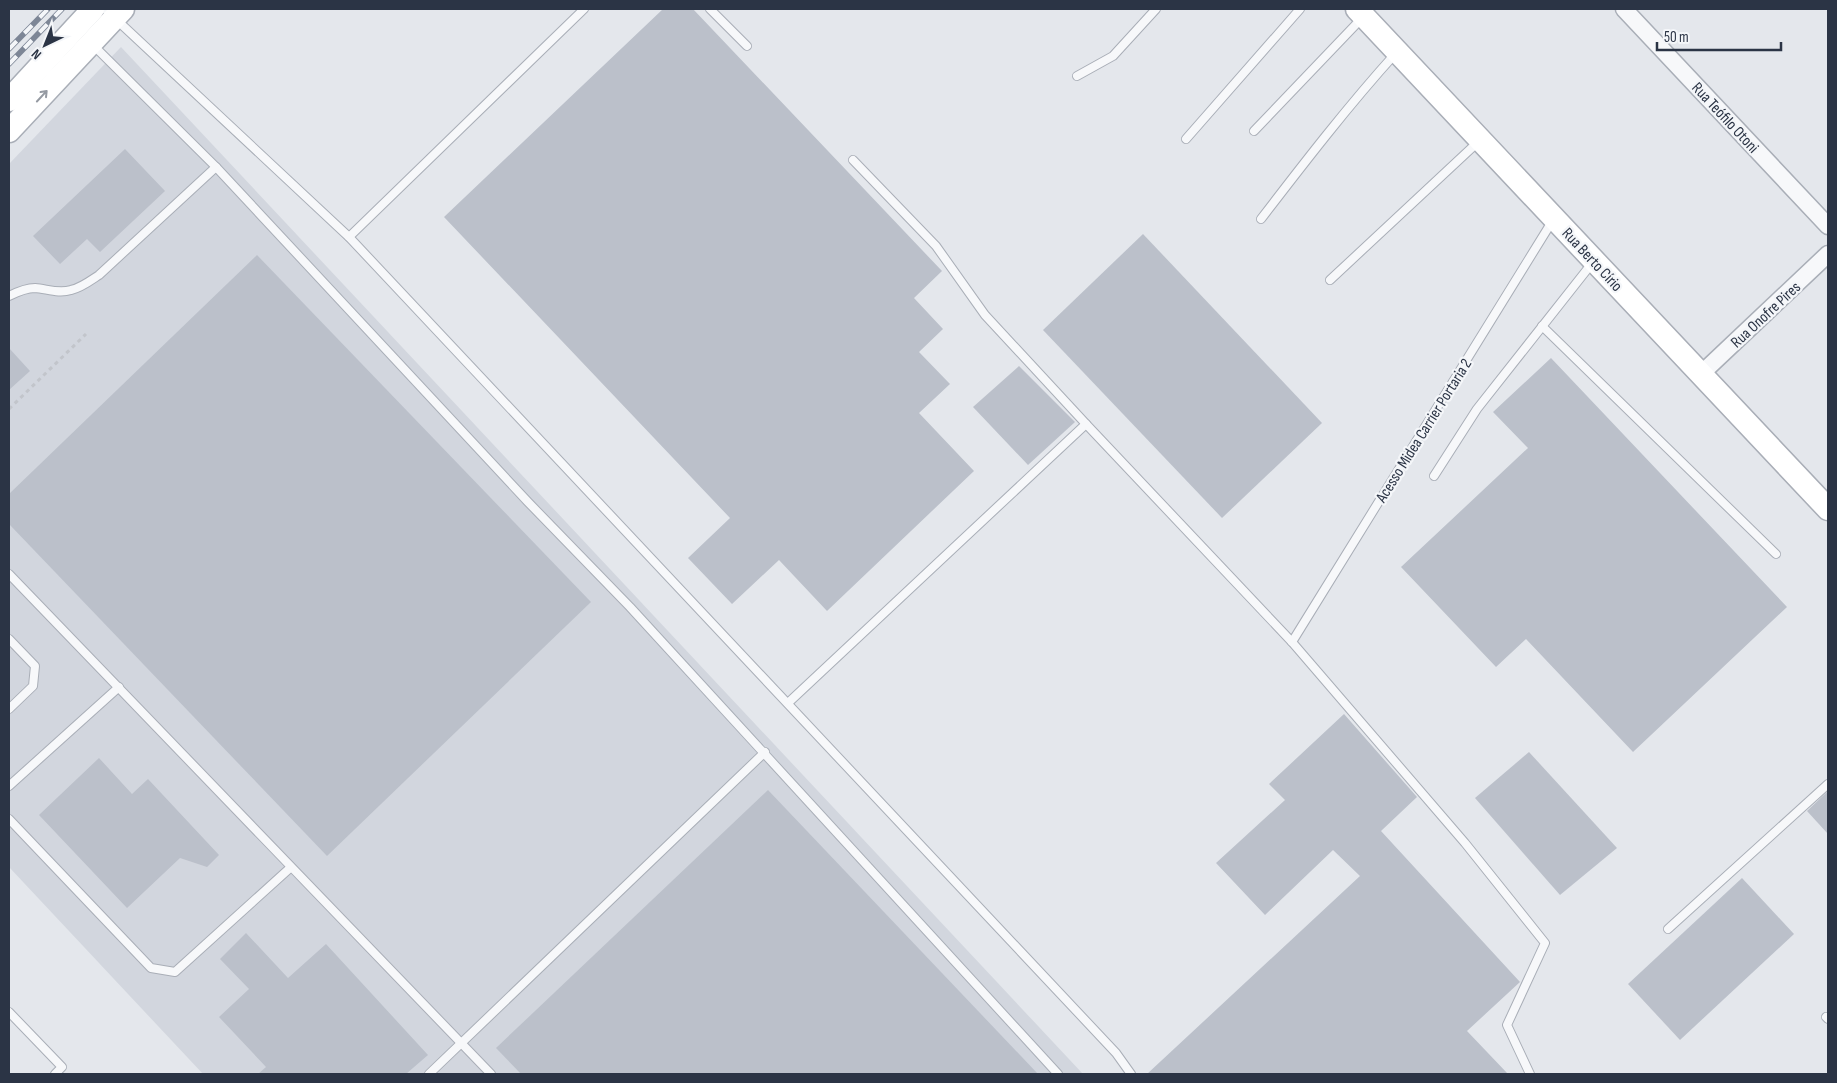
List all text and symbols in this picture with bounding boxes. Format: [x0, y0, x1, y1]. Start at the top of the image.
north arrow [20, 20, 70, 70]
scale bar [1657, 20, 1781, 52]
text: 50 m [1664, 28, 1689, 47]
text: N [28, 45, 45, 63]
street label: Rua Teófilo Otoni [1687, 79, 1762, 157]
one-way arrow [36, 89, 48, 102]
street label: Rua Berto Círio [1558, 224, 1626, 296]
street label: Rua Onofre Pires [1727, 278, 1805, 352]
street label: Acesso Midea Carrier Portaria 2 [1372, 355, 1476, 507]

